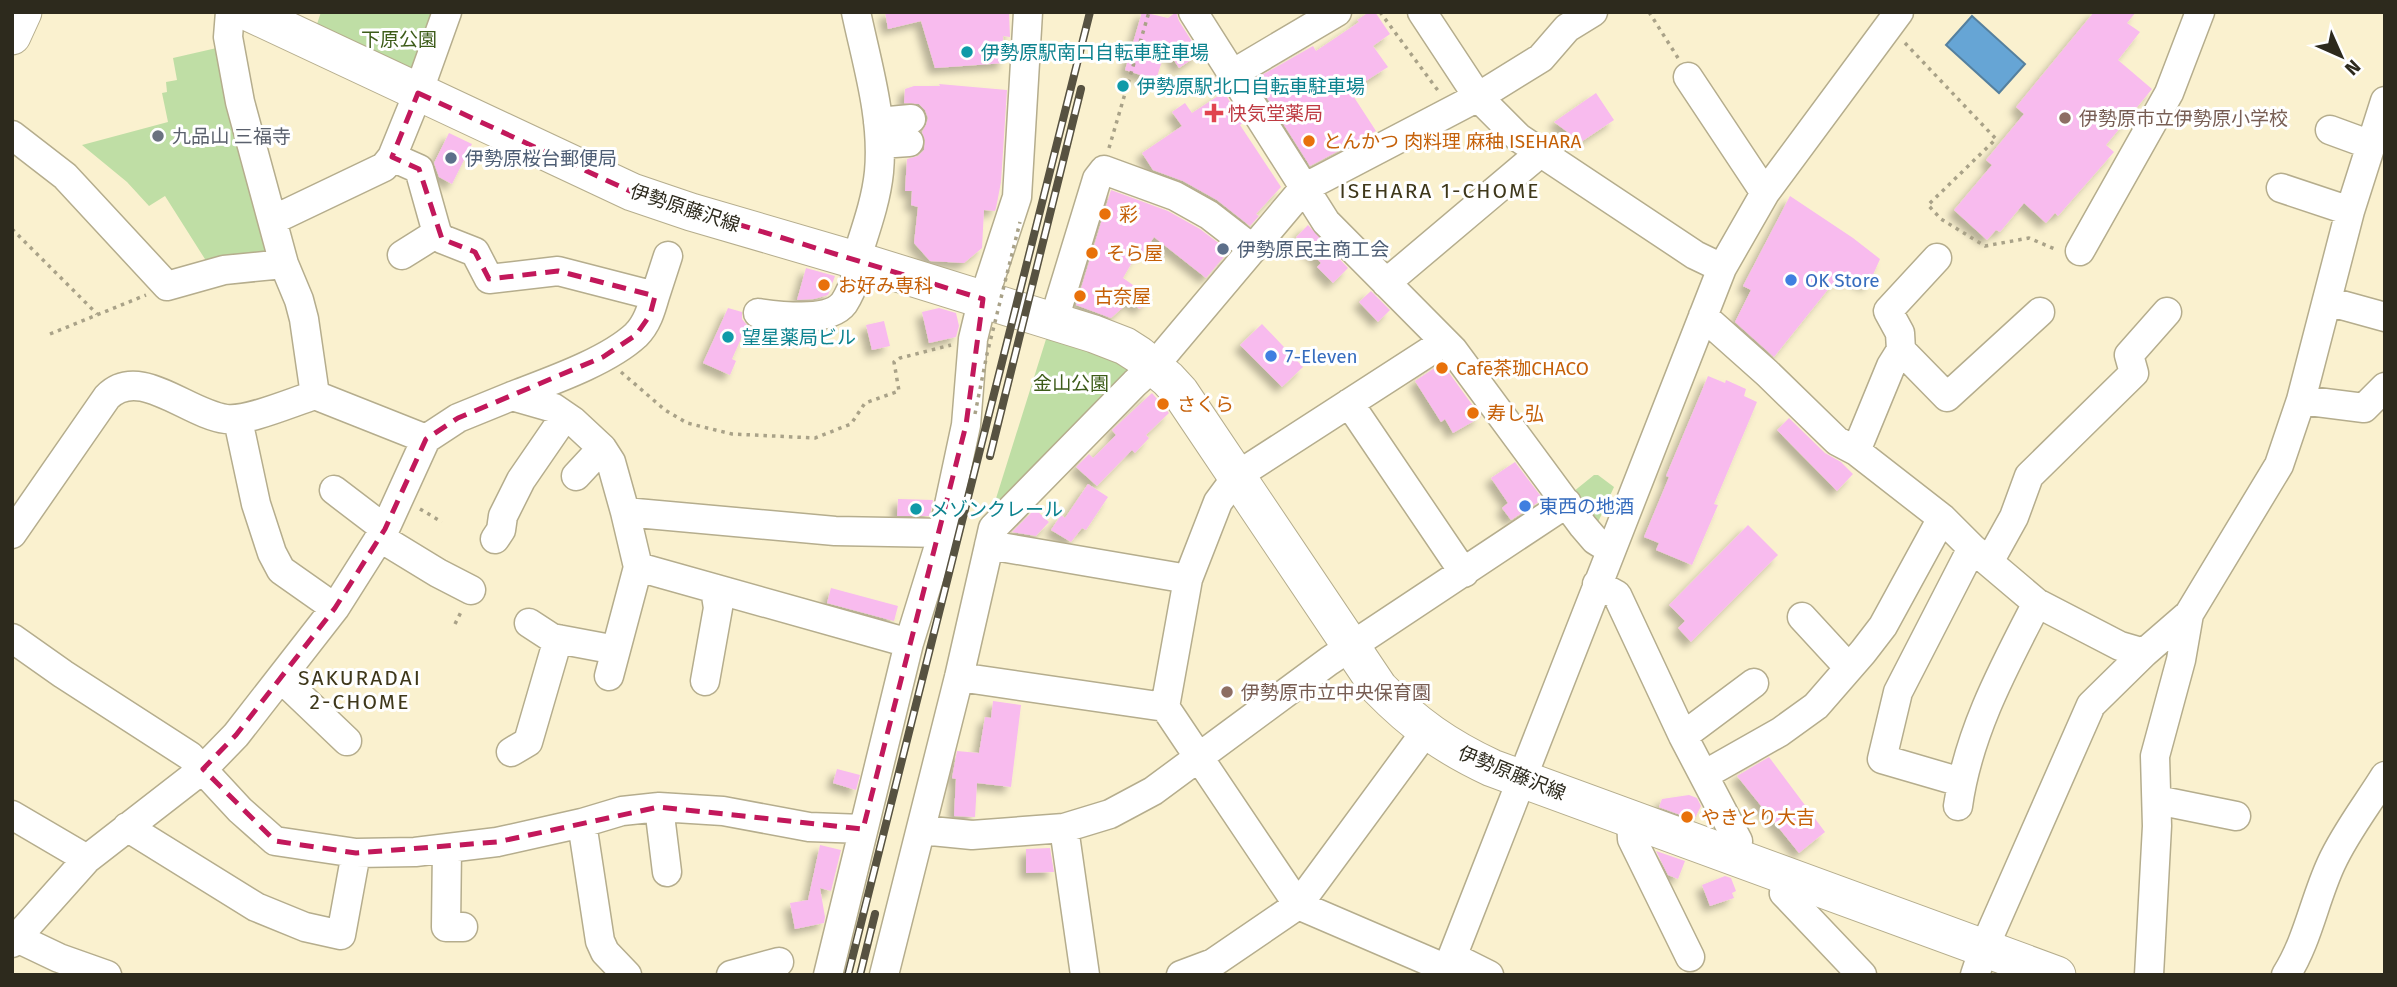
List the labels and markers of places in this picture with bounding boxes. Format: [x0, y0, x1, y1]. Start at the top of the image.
place label: 伊勢原駅南口自転車駐車場 [981, 41, 1209, 64]
marker: 伊勢原駅南口自転車駐車場 [959, 44, 975, 60]
place label: 伊勢原駅北口自転車駐車場 [1137, 75, 1365, 98]
marker: 伊勢原駅北口自転車駐車場 [1115, 78, 1131, 94]
place label: 快気堂薬局 [1228, 102, 1323, 125]
marker: 快気堂薬局 [1206, 105, 1222, 121]
place label: 伊勢原市立伊勢原小学校 [2079, 107, 2288, 130]
marker: 伊勢原市立伊勢原小学校 [2057, 110, 2073, 126]
place label: 九品山 三福寺 [172, 125, 291, 148]
marker: 九品山 三福寺 [150, 128, 166, 144]
place label: とんかつ 肉料理 麻秞 ISEHARA [1323, 130, 1582, 153]
marker: とんかつ 肉料理 麻秞 ISEHARA [1301, 133, 1317, 149]
place label: 伊勢原桜台郵便局 [465, 147, 617, 170]
marker: 伊勢原桜台郵便局 [443, 150, 459, 166]
place label: 彩 [1119, 203, 1138, 226]
marker: 彩 [1097, 206, 1113, 222]
place label: 伊勢原民主商工会 [1237, 238, 1389, 261]
marker: 伊勢原民主商工会 [1215, 241, 1231, 257]
place label: そら屋 [1106, 242, 1163, 265]
marker: そら屋 [1084, 245, 1100, 261]
place label: OK Store [1805, 269, 1880, 292]
marker: OK Store [1783, 272, 1799, 288]
place label: お好み専科 [838, 274, 933, 297]
marker: お好み専科 [816, 277, 832, 293]
place label: 古奈屋 [1094, 285, 1151, 308]
marker: 古奈屋 [1072, 288, 1088, 304]
place label: 望星薬局ビル [742, 326, 856, 349]
marker: 望星薬局ビル [720, 329, 736, 345]
place label: 7-Eleven [1285, 345, 1358, 368]
marker: 7-Eleven [1263, 348, 1279, 364]
place label: Cafē茶珈CHACO [1456, 357, 1589, 380]
marker: Cafē茶珈CHACO [1434, 360, 1450, 376]
place label: さくら [1177, 393, 1234, 416]
marker: さくら [1155, 396, 1171, 412]
place label: 寿し弘 [1487, 402, 1544, 425]
marker: 寿し弘 [1465, 405, 1481, 421]
place label: 東西の地酒 [1539, 495, 1634, 518]
place label: メゾンクレール [930, 498, 1063, 521]
marker: 東西の地酒 [1517, 498, 1533, 514]
marker: メゾンクレール [908, 501, 924, 517]
place label: 伊勢原市立中央保育園 [1241, 681, 1431, 704]
marker: 伊勢原市立中央保育園 [1219, 684, 1235, 700]
place label: やきとり大吉 [1701, 806, 1815, 829]
marker: やきとり大吉 [1679, 809, 1695, 825]

